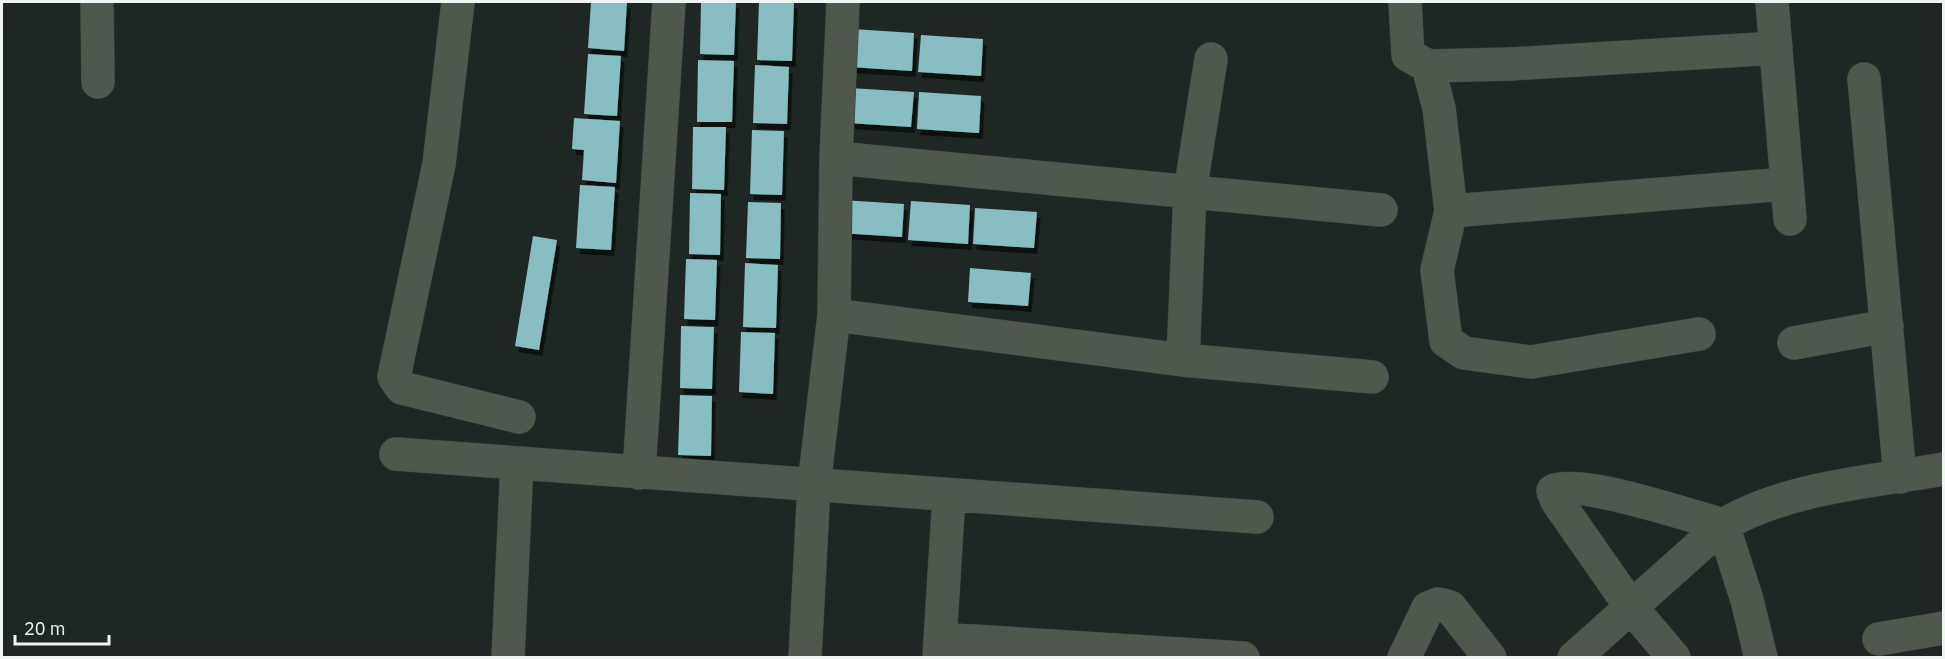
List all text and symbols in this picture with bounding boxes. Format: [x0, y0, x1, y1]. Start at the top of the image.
scale bar [15, 608, 110, 646]
text: 20 m [24, 617, 66, 640]

